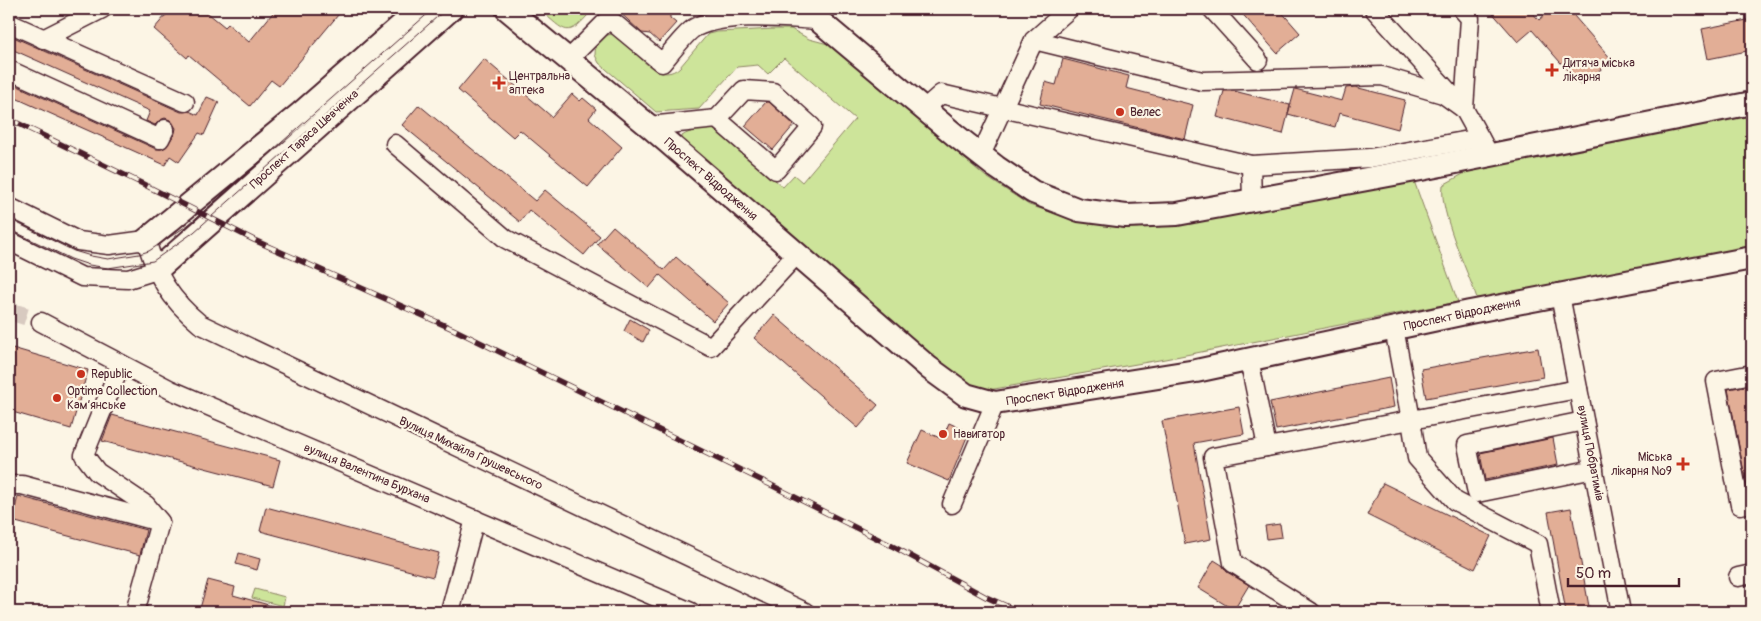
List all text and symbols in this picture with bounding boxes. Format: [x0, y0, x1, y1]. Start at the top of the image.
place label: Дитяча міська лікарня [1562, 56, 1635, 85]
marker: Дитяча міська лікарня [1545, 63, 1559, 77]
place label: Центральна аптека [509, 69, 571, 98]
marker: Центральна аптека [493, 77, 505, 89]
street label: Проспект Тараса Шевченка [247, 86, 362, 192]
place label: Велес [1130, 105, 1161, 120]
marker: Велес [1114, 106, 1126, 118]
street label: Проспект Відродження [661, 135, 761, 224]
street label: Проспект Відродження [1402, 295, 1522, 334]
place label: Republic [91, 367, 133, 382]
marker: Republic [75, 368, 87, 380]
street label: Проспект Відродження [1005, 376, 1125, 409]
place label: Optima Collection Кам’янське [67, 384, 158, 413]
marker: Optima Collection Кам’янське [51, 392, 63, 404]
street label: вулиця Побратимів [1574, 404, 1607, 502]
street label: Вулиця Михайла Грушевського [397, 414, 546, 494]
place label: Навигатор [953, 427, 1006, 442]
marker: Навигатор [937, 428, 949, 440]
street label: вулиця Валентина Бурхана [301, 440, 433, 507]
place label: Міська лікарня №9 [1611, 450, 1672, 479]
marker: Міська лікарня №9 [1676, 457, 1690, 471]
scale bar [1568, 556, 1680, 588]
text: 50 m [1576, 564, 1611, 583]

